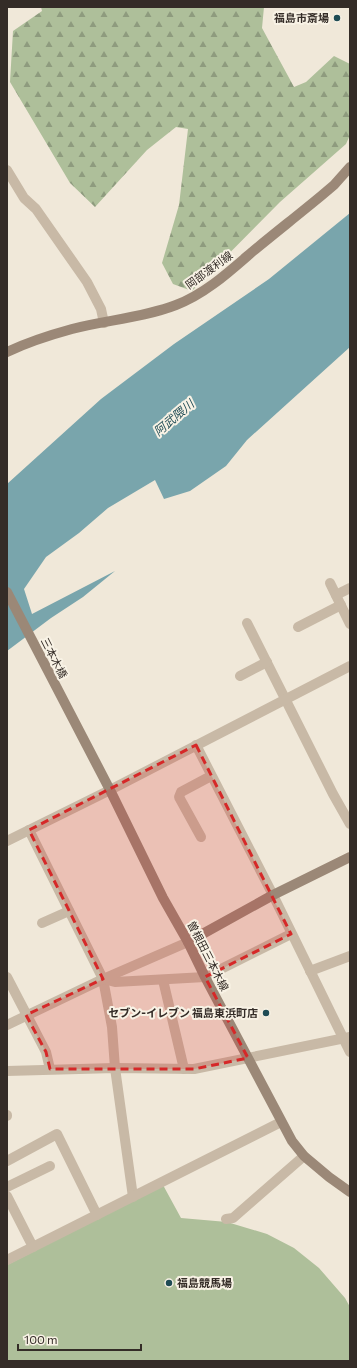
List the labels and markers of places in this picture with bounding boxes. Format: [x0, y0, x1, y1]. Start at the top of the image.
place label: 福島市斎場 [274, 11, 329, 24]
marker: 福島市斎場 [332, 13, 342, 23]
place label: セブン-イレブン 福島東浜町店 [108, 1006, 258, 1019]
marker: セブン-イレブン 福島東浜町店 [261, 1008, 271, 1018]
place label: 福島競馬場 [177, 1276, 232, 1289]
marker: 福島競馬場 [164, 1278, 174, 1288]

